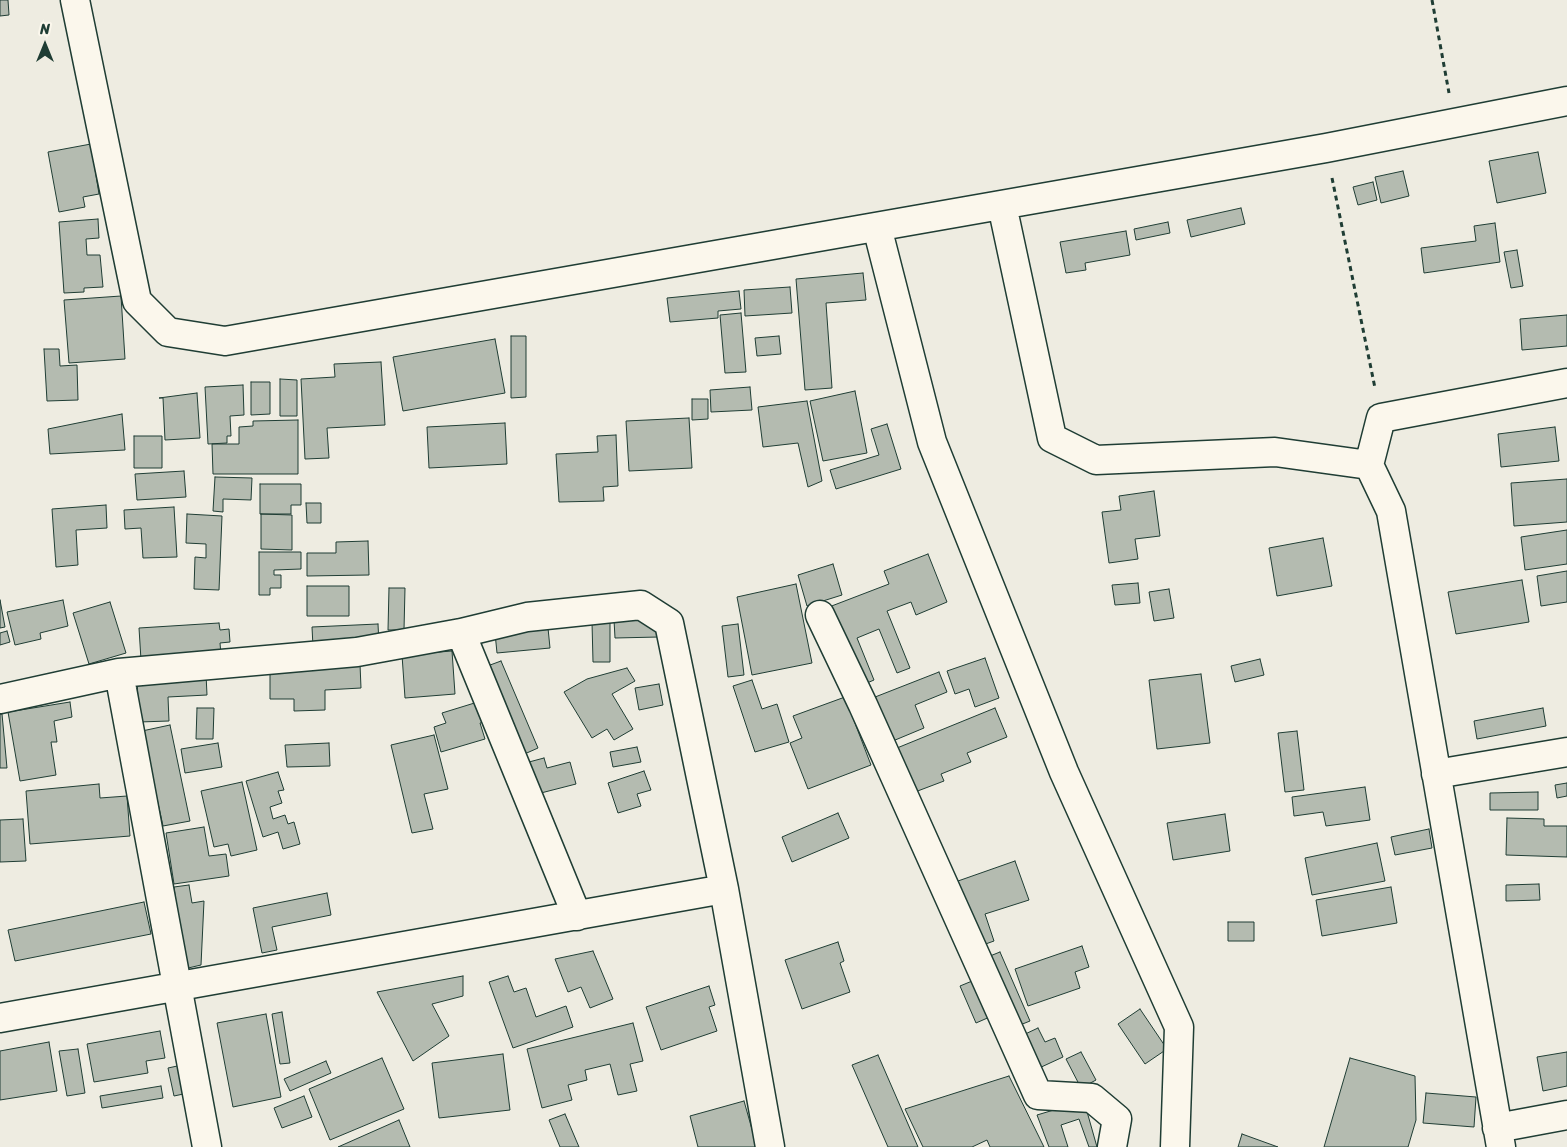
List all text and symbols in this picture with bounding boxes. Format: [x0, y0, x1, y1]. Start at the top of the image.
text: N [40, 17, 50, 42]
north arrow [20, 20, 70, 70]

